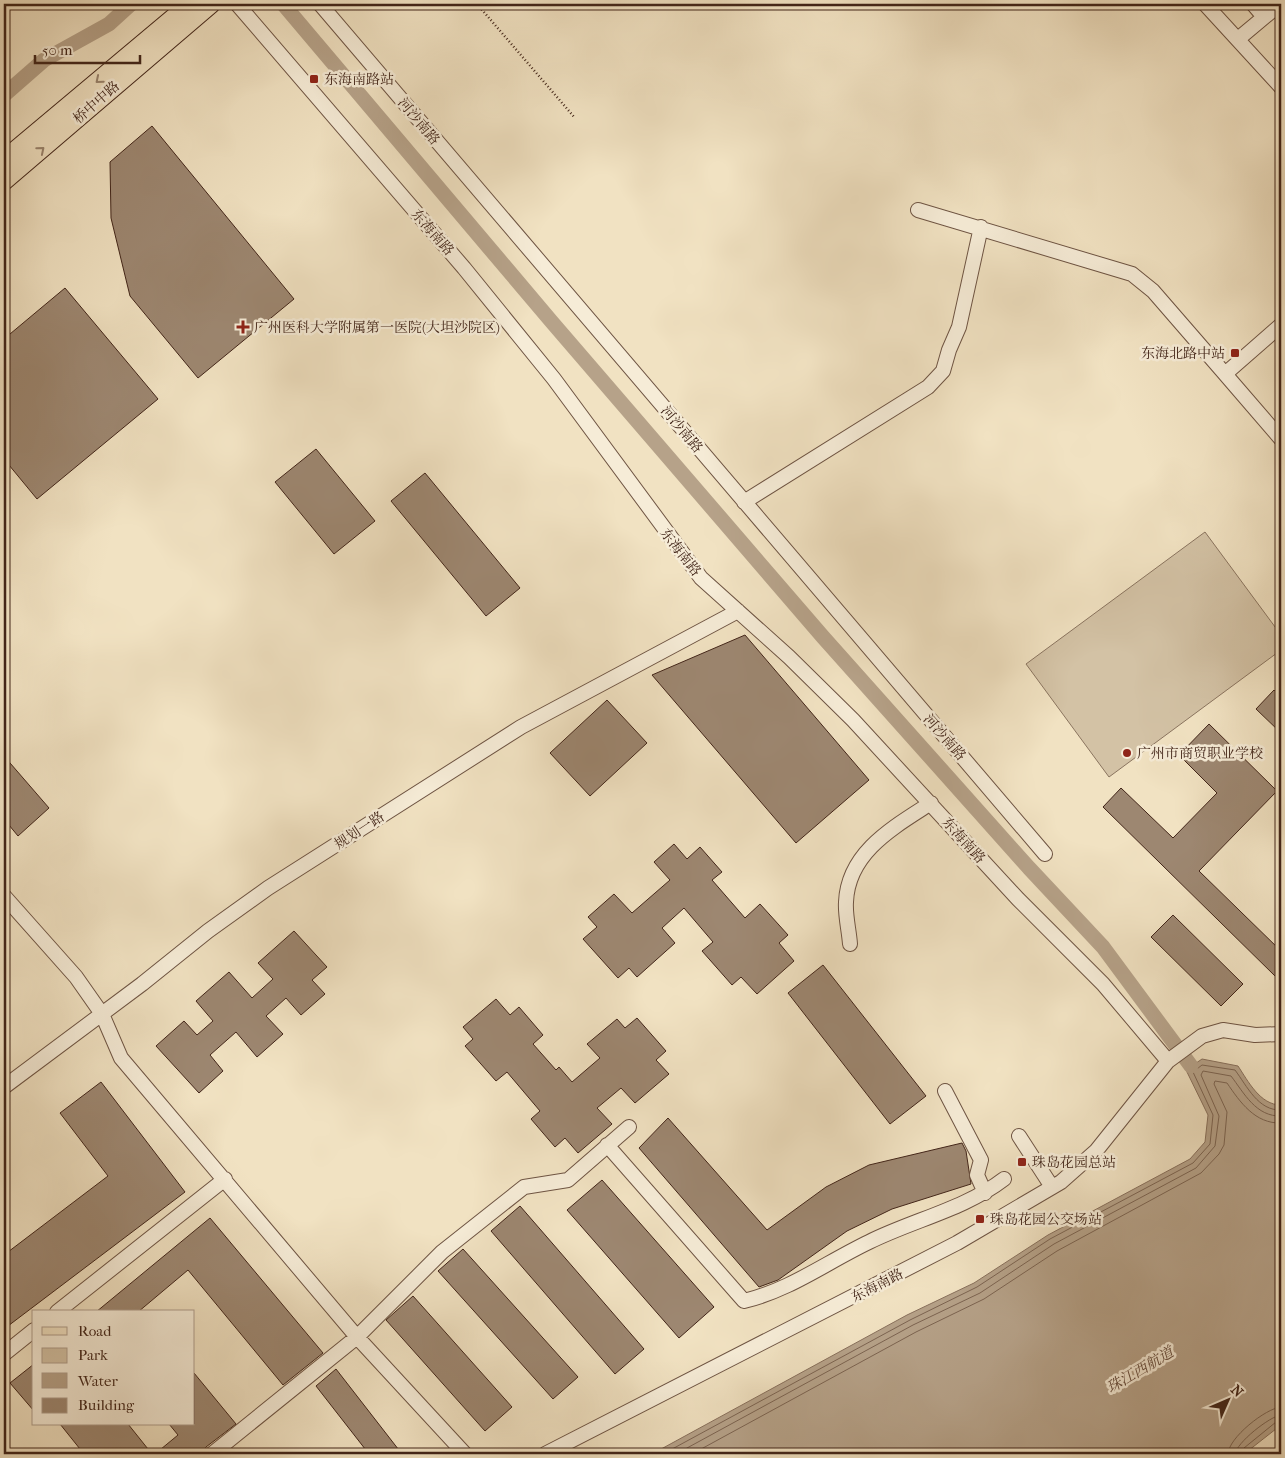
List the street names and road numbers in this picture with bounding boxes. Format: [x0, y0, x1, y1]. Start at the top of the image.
street label: 桥中中路 [70, 78, 123, 127]
street label: 河沙南路 [394, 94, 443, 148]
street label: 东海南路 [408, 206, 457, 259]
street label: 河沙南路 [657, 402, 706, 456]
street label: 东海南路 [657, 525, 705, 580]
street label: 河沙南路 [920, 711, 969, 764]
street label: 规划一路 [331, 808, 387, 853]
street label: 东海南路 [939, 814, 989, 867]
street label: 东海南路 [848, 1265, 906, 1306]

